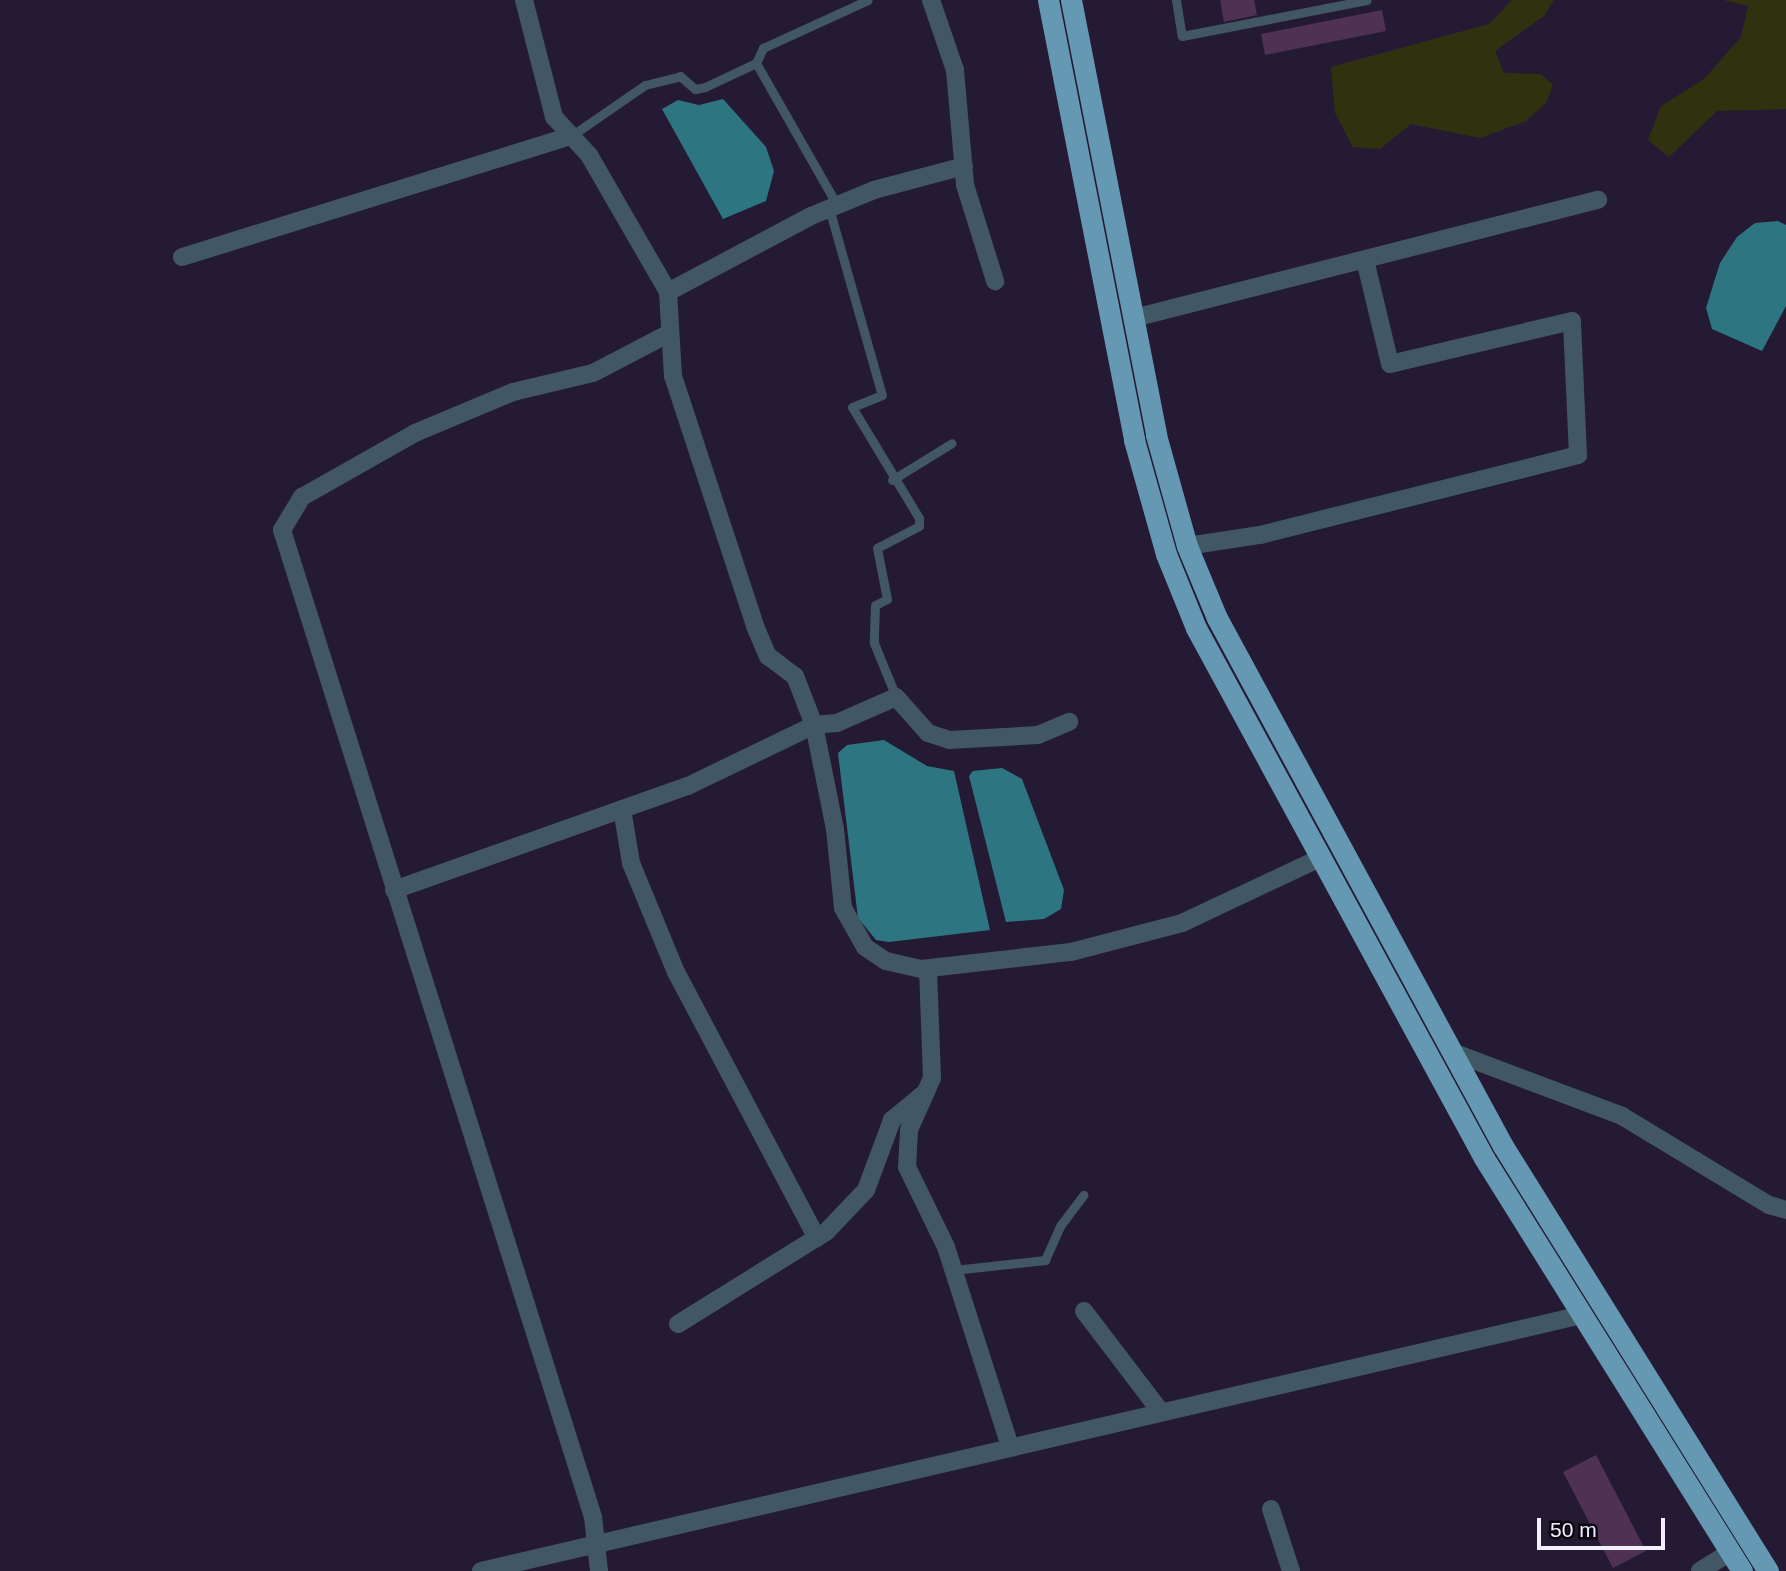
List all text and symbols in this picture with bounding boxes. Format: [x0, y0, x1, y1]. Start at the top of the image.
scale bar [1541, 1504, 1669, 1548]
text: 50 m [1550, 1518, 1597, 1541]

